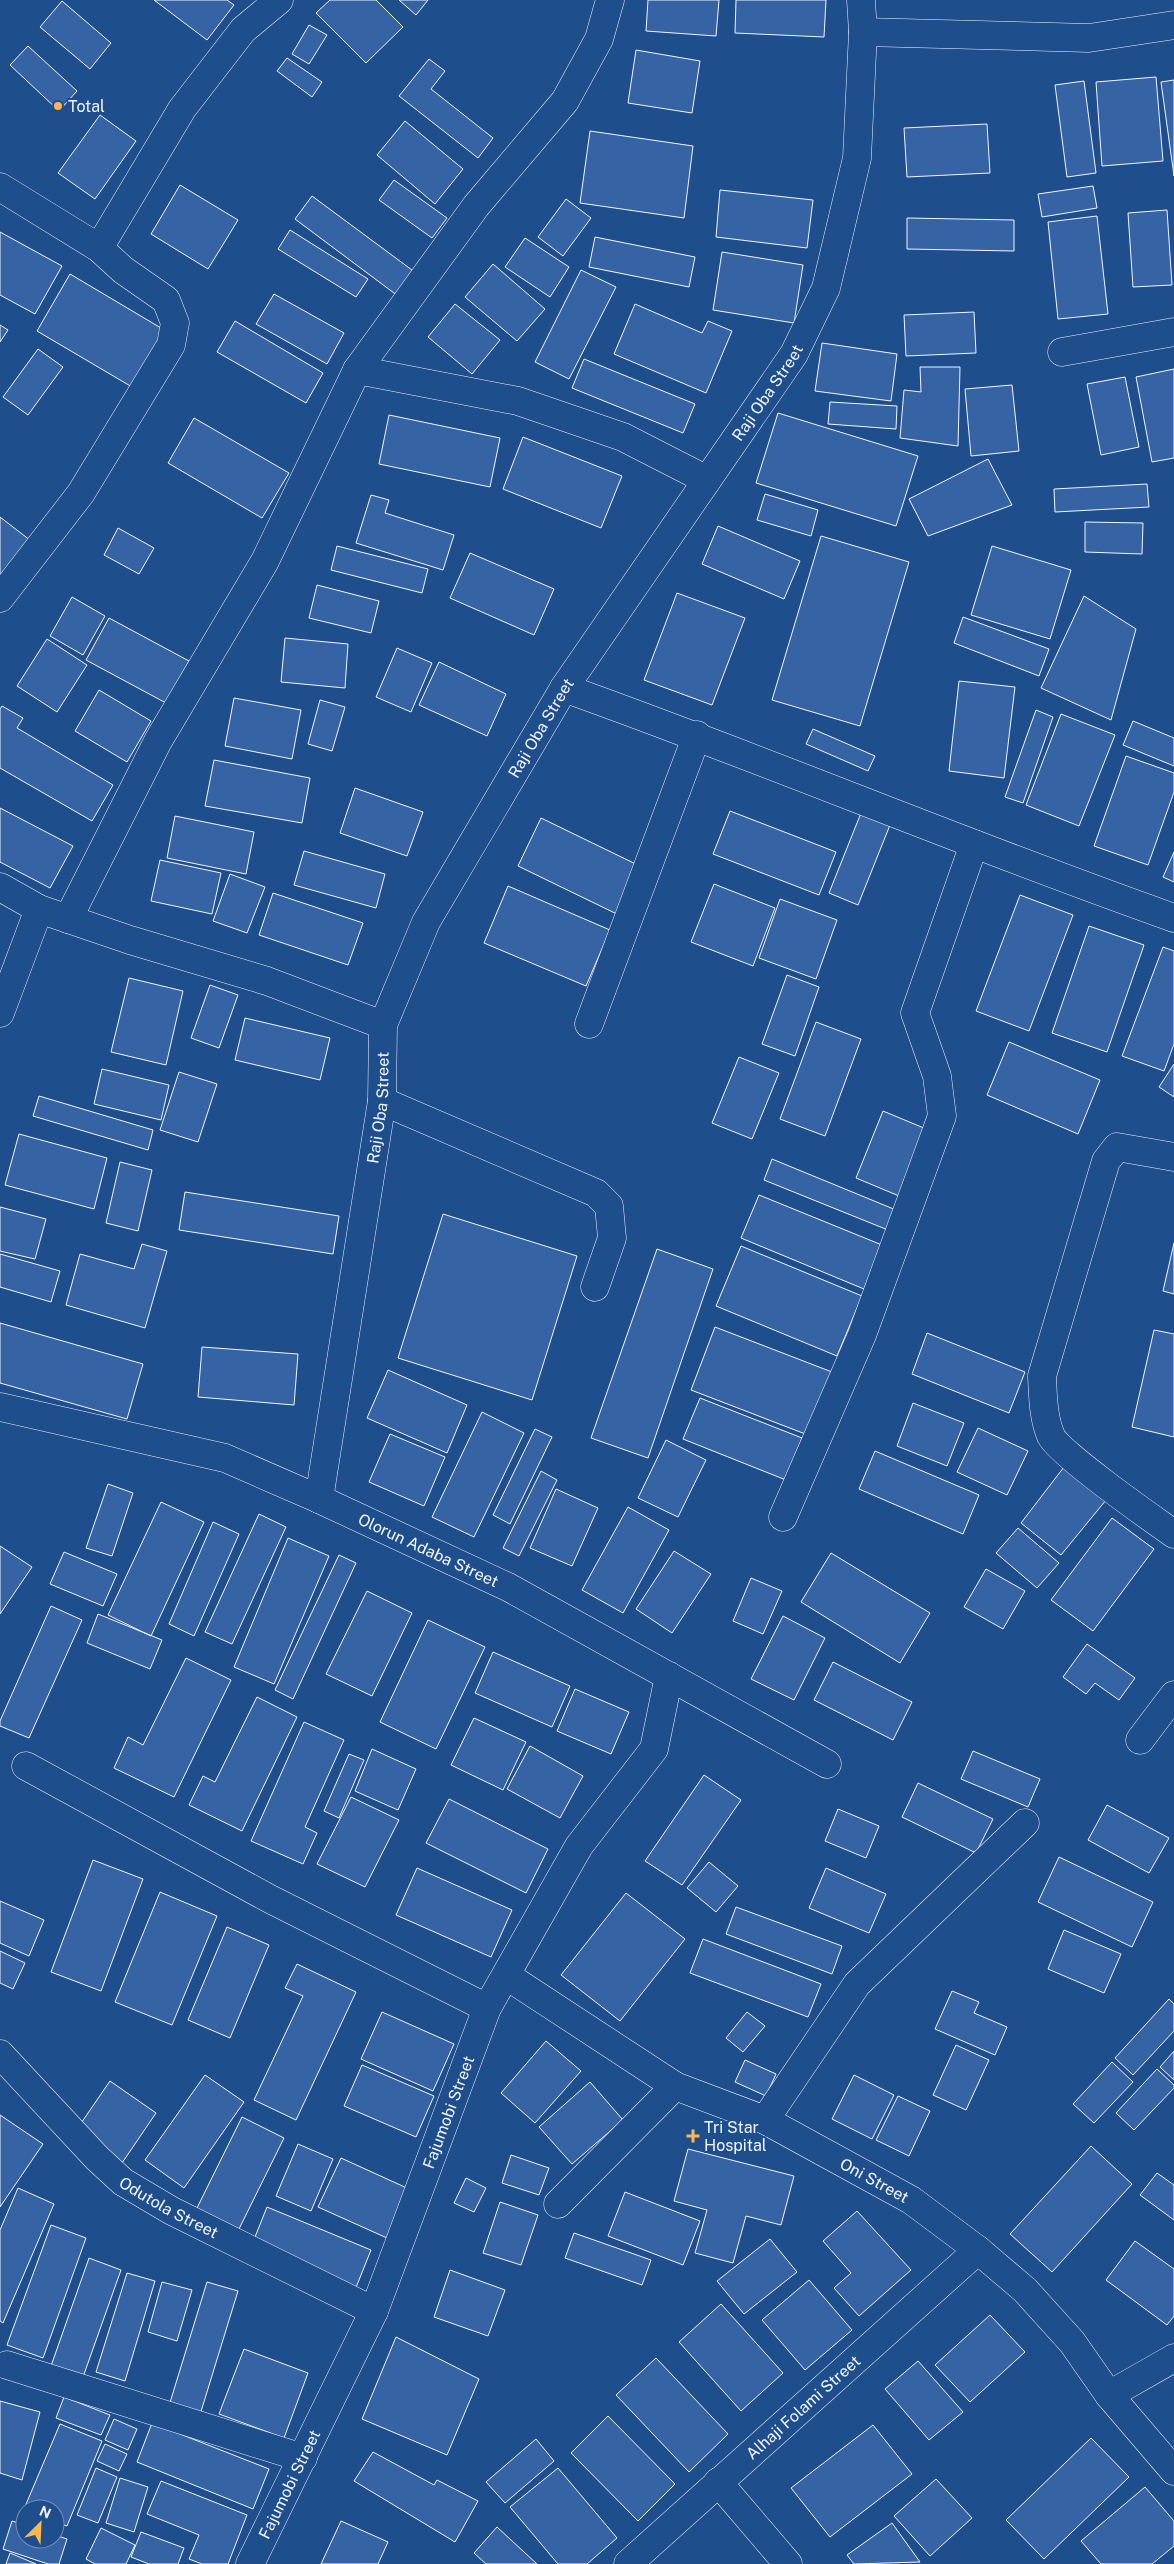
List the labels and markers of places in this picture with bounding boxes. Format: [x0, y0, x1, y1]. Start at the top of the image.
place label: Total [68, 97, 105, 116]
marker: Total [52, 100, 64, 112]
place label: Tri Star Hospital [704, 2118, 767, 2155]
marker: Tri Star Hospital [686, 2129, 700, 2143]

